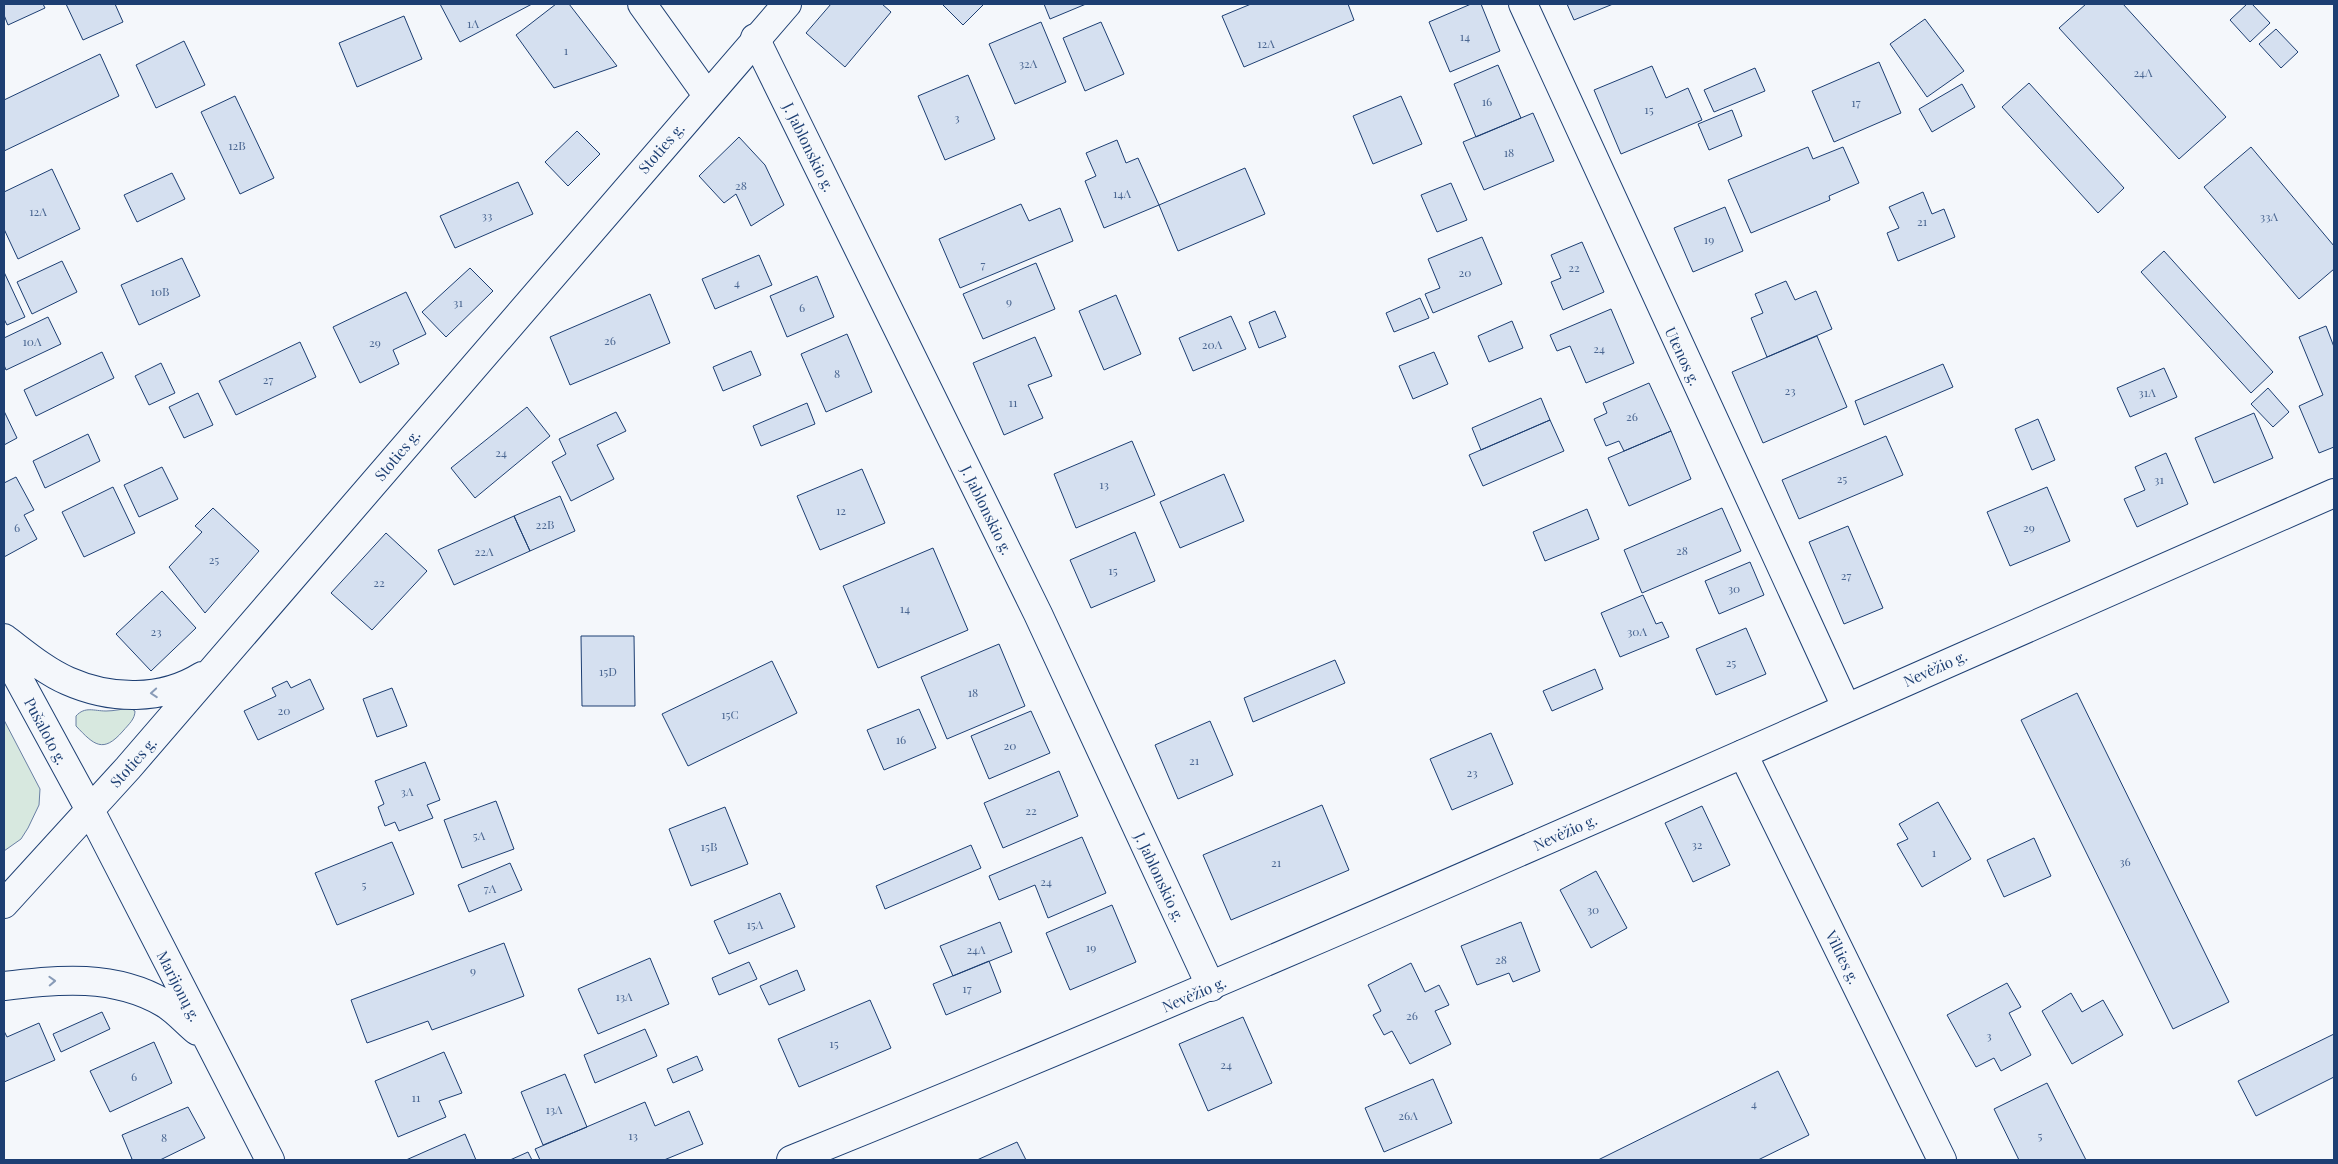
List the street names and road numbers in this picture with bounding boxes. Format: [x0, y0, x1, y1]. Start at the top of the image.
street label: J. Jablonskio g. [778, 98, 839, 195]
street label: Stoties g. [633, 118, 689, 178]
street label: Utenos g. [1661, 323, 1705, 389]
street label: Stoties g. [370, 425, 424, 485]
street label: J. Jablonskio g. [956, 461, 1017, 558]
street label: Nevėžio g. [1900, 645, 1970, 691]
street label: Pušaloto g. [20, 694, 72, 768]
street label: Stoties g. [105, 733, 161, 791]
street label: Nevėžio g. [1530, 809, 1600, 855]
street label: J. Jablonskio g. [1130, 828, 1190, 925]
street label: Vilties g. [1821, 926, 1865, 987]
street label: Marijonų g. [153, 947, 205, 1025]
street label: Nevėžio g. [1159, 972, 1229, 1016]

